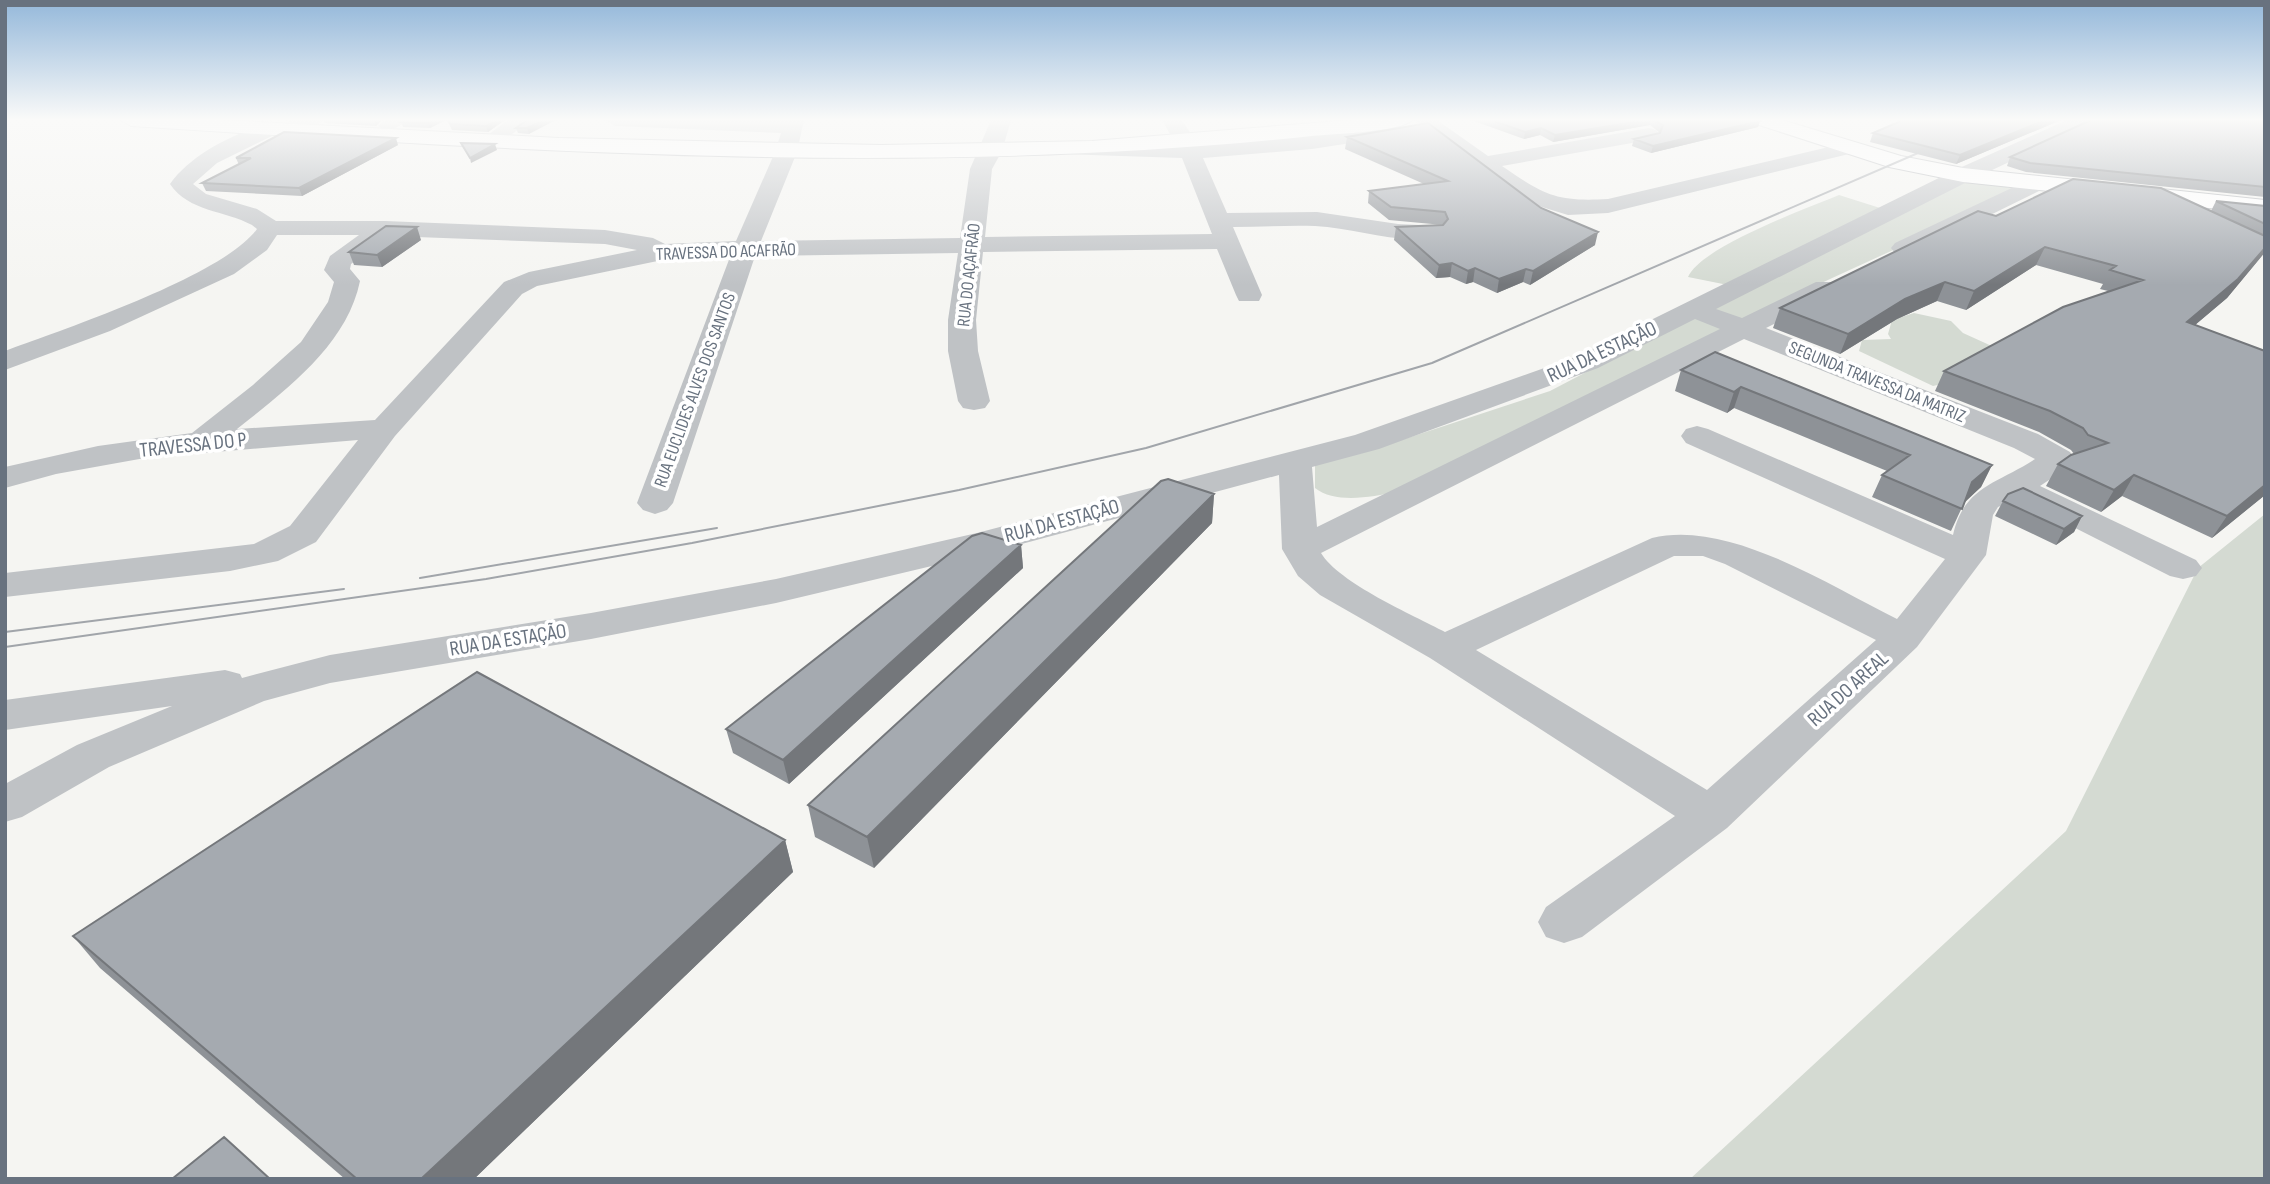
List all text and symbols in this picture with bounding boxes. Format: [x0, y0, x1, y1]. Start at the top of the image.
street label: RUA DO AÇAFRÃO [953, 222, 985, 328]
street label: TRAVESSA DO ACAFRÃO [656, 239, 796, 265]
street label: RUA EUCLIDES ALVES DOS SANTOS [650, 290, 740, 490]
street label: RUA DA ESTAÇÃO [1543, 316, 1661, 388]
street label: SEGUNDA TRAVESSA DA MATRIZ [1786, 337, 1969, 427]
street label: TRAVESSA DO P [138, 427, 248, 463]
street label: RUA DA ESTAÇÃO [1002, 494, 1122, 548]
street label: RUA DA ESTAÇÃO [448, 618, 568, 662]
street label: RUA DO AREAL [1802, 646, 1894, 732]

